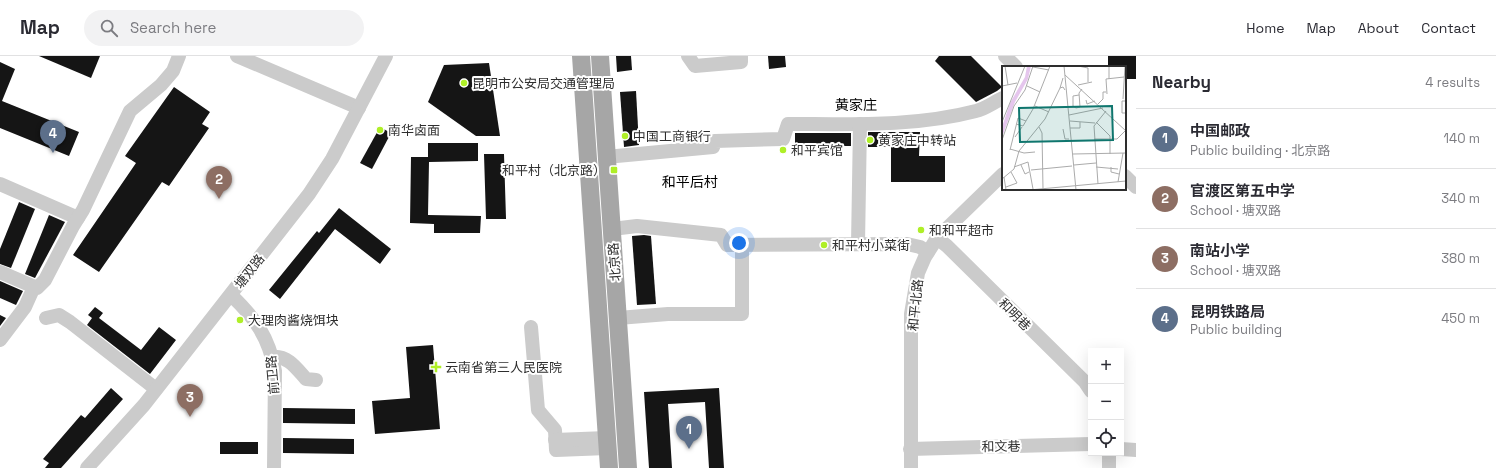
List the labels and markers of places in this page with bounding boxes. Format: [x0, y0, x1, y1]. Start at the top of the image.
place label: 昆明市公安局交通管理局 [472, 75, 615, 92]
marker: 昆明市公安局交通管理局 [459, 78, 469, 88]
pin: 4 [40, 120, 66, 153]
place label: 南华卤面 [388, 122, 440, 139]
marker: 南华卤面 [375, 125, 385, 135]
place label: 中国工商银行 [633, 128, 711, 145]
marker: 中国工商银行 [620, 131, 630, 141]
place label: 黄家庄中转站 [878, 132, 956, 149]
marker: 黄家庄中转站 [865, 135, 875, 145]
place label: 和平宾馆 [791, 142, 843, 159]
marker: 和平宾馆 [778, 145, 788, 155]
place label: 和平村（北京路） [502, 162, 606, 179]
marker: 和平村（北京路） [609, 165, 619, 175]
pin: 2 [206, 166, 232, 199]
place label: 和和平超市 [929, 222, 994, 239]
marker: 和和平超市 [916, 225, 926, 235]
place label: 和平村小菜街 [832, 237, 910, 254]
marker: 和平村小菜街 [819, 240, 829, 250]
place label: 大理肉酱烧饵块 [248, 312, 339, 329]
marker: 大理肉酱烧饵块 [235, 315, 245, 325]
place label: 云南省第三人民医院 [445, 359, 562, 376]
marker: 云南省第三人民医院 [430, 361, 442, 373]
pin: 3 [177, 384, 203, 417]
pin: 1 [676, 416, 702, 449]

